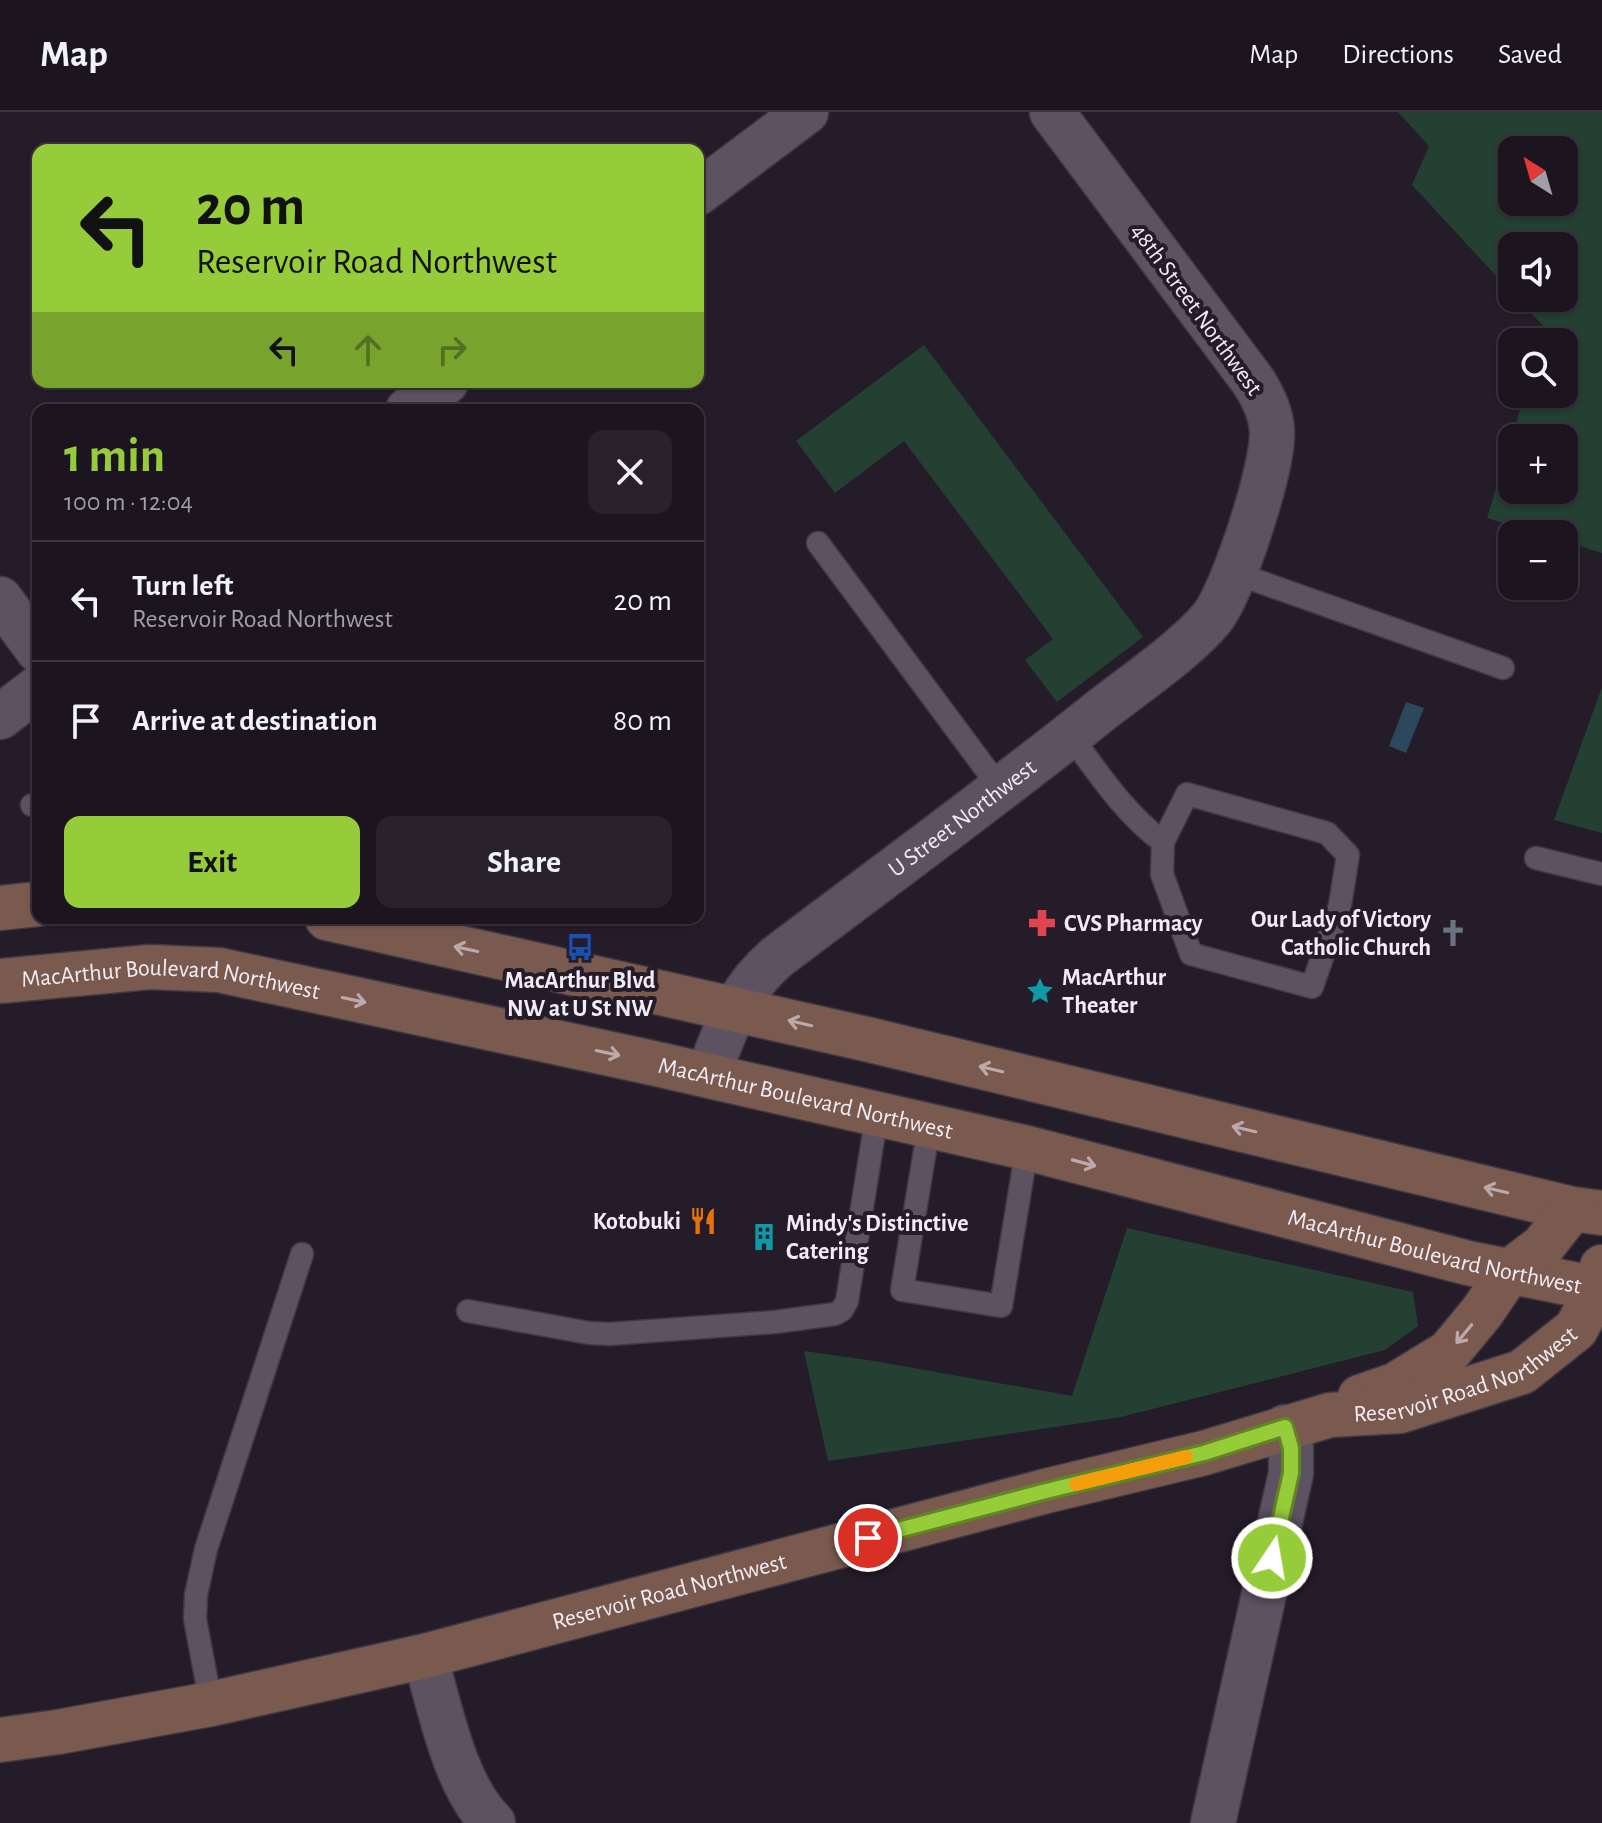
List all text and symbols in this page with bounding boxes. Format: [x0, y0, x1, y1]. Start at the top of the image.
text: Map [40, 36, 108, 74]
text: Map [1249, 41, 1298, 69]
text: Directions [1342, 41, 1454, 69]
text: Saved [1498, 41, 1562, 69]
north arrow [1498, 136, 1578, 216]
map controls [1498, 136, 1578, 600]
icon: left [64, 176, 168, 280]
text: 20 m [196, 179, 305, 235]
street label: 48th Street Northwest [1126, 219, 1267, 400]
button: sound [1498, 232, 1578, 312]
text: Reservoir Road Northwest [196, 244, 557, 280]
icon: left [262, 328, 306, 372]
icon: ahead [346, 328, 390, 372]
icon: right [430, 328, 474, 372]
button: search [1498, 328, 1578, 408]
button: + [1498, 424, 1578, 504]
button: close [588, 430, 672, 514]
text: 1 min [64, 433, 165, 481]
text: 100 m · 12:04 [64, 489, 193, 515]
button: − [1498, 520, 1578, 600]
text: Turn left [132, 571, 233, 601]
icon: left [64, 579, 108, 623]
text: 20 m [614, 586, 672, 616]
text: Reservoir Road Northwest [132, 606, 393, 632]
icon: arrive [64, 699, 108, 743]
text: Arrive at destination [132, 706, 378, 736]
text: 80 m [613, 706, 672, 736]
street label: U Street Northwest [884, 755, 1041, 882]
button: Exit [64, 816, 360, 908]
button: Share [376, 816, 672, 908]
pharmacy icon: CVS Pharmacy [1027, 908, 1057, 938]
place label: Our Lady of Victory Catholic Church [1251, 908, 1431, 960]
place label: CVS Pharmacy [1064, 912, 1203, 936]
church icon: Our Lady of Victory Catholic Church [1438, 918, 1468, 948]
bus stop icon: MacArthur Blvd NW at U St NW [565, 932, 595, 962]
one-way arrow [454, 941, 480, 956]
street label: MacArthur Boulevard Northwest [20, 956, 322, 1004]
place label: MacArthur Theater [1062, 966, 1167, 1018]
place label: MacArthur Blvd NW at U St NW [505, 969, 656, 1021]
place icon: MacArthur Theater [1025, 976, 1055, 1006]
one-way arrow [341, 993, 366, 1008]
one-way arrow [787, 1015, 813, 1030]
one-way arrow [595, 1047, 621, 1062]
street label: MacArthur Boulevard Northwest [656, 1054, 955, 1144]
one-way arrow [978, 1060, 1004, 1075]
one-way arrow [1231, 1121, 1257, 1136]
one-way arrow [1071, 1156, 1097, 1171]
one-way arrow [1484, 1182, 1510, 1197]
restaurant icon: Kotobuki [688, 1206, 718, 1236]
street label: MacArthur Boulevard Northwest [1285, 1206, 1584, 1299]
place label: Kotobuki [593, 1210, 681, 1234]
place label: Mindy's Distinctive Catering [786, 1212, 969, 1264]
building icon: Mindy's Distinctive Catering [749, 1222, 779, 1252]
street label: Reservoir Road Northwest [1353, 1322, 1582, 1427]
one-way arrow [1455, 1324, 1473, 1344]
pin [834, 1504, 902, 1572]
icon: arrive [846, 1516, 890, 1560]
position arrow [1230, 1516, 1314, 1600]
street label: Reservoir Road Northwest [550, 1549, 789, 1635]

